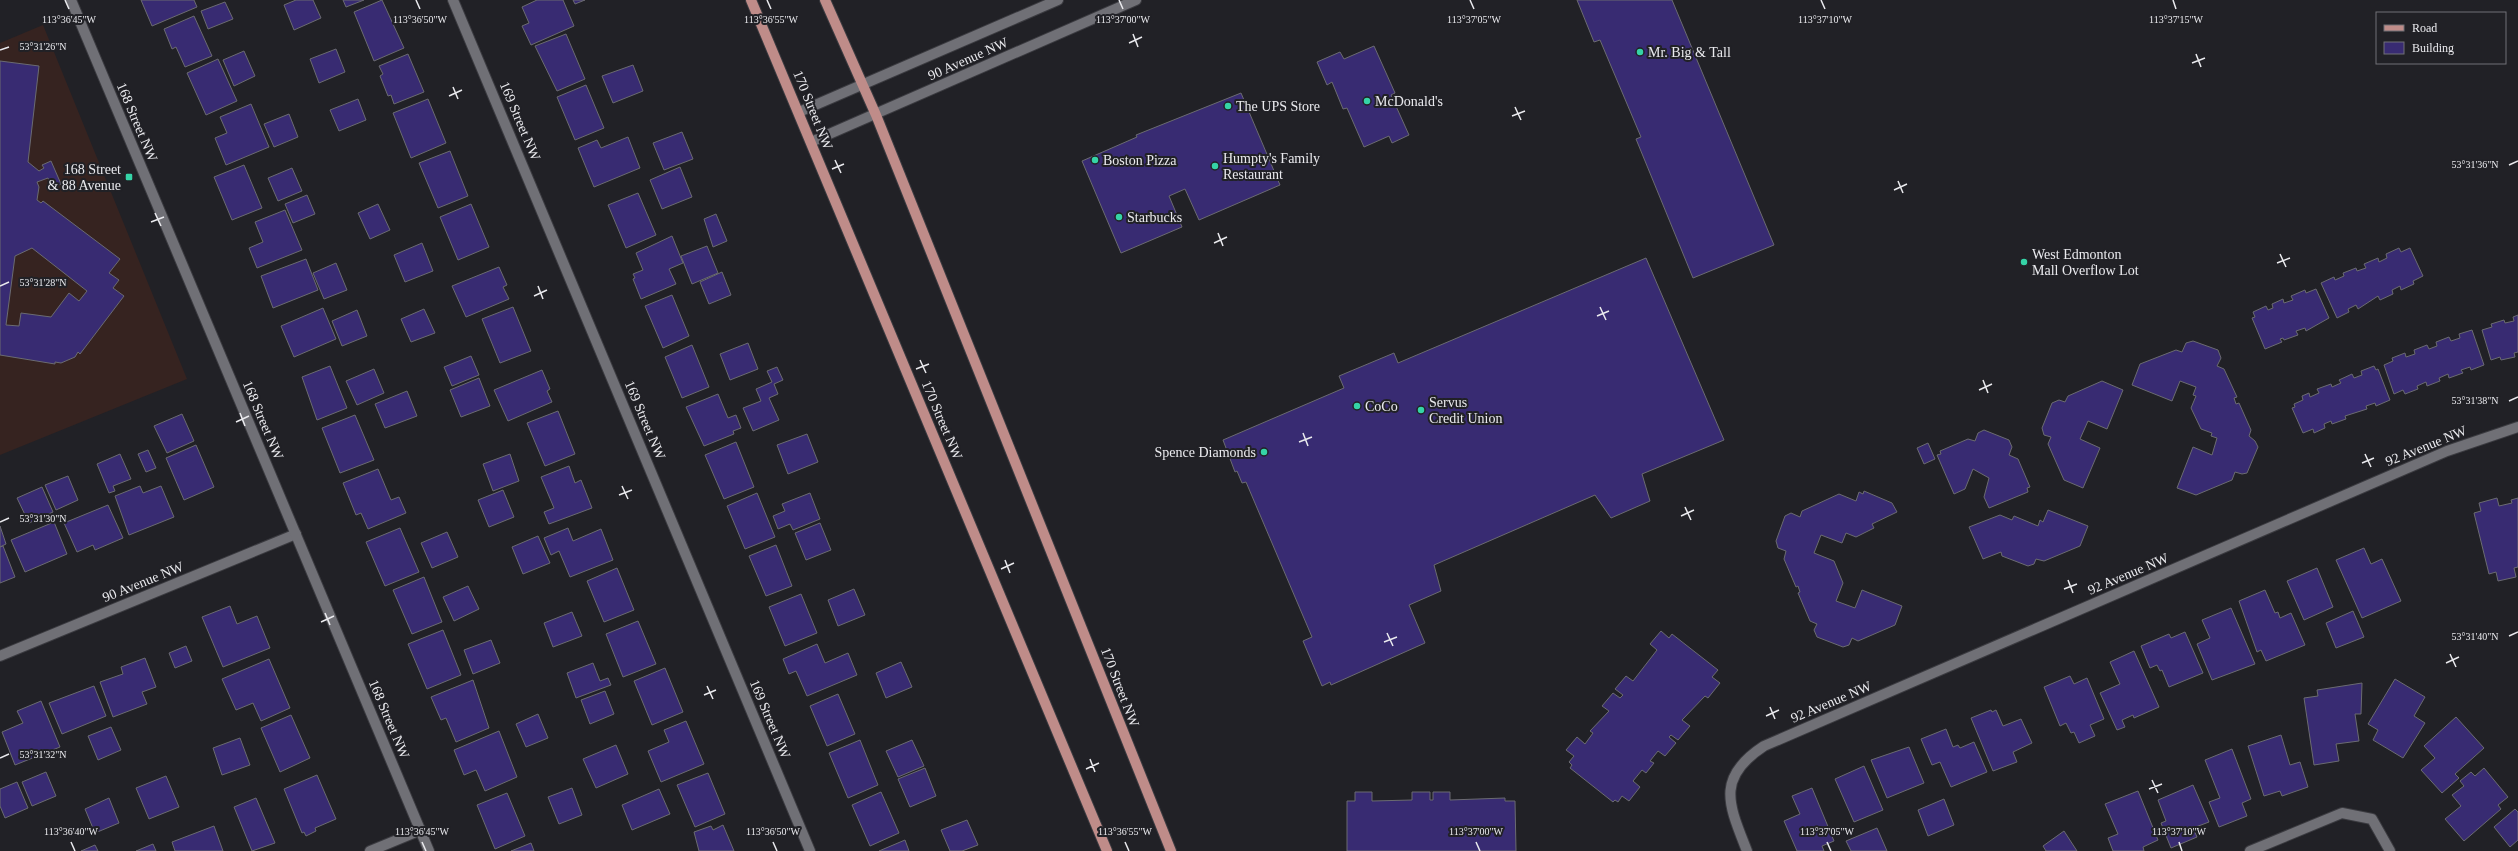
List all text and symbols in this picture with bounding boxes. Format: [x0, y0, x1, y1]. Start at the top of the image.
legend [2376, 12, 2506, 64]
text: 113°36'45"W [42, 14, 97, 25]
text: 113°36'50"W [393, 14, 448, 25]
text: 113°36'55"W [744, 14, 799, 25]
text: 113°37'00"W [1096, 14, 1151, 25]
text: 113°37'05"W [1447, 14, 1502, 25]
text: 113°37'10"W [1798, 14, 1853, 25]
text: 113°37'15"W [2149, 14, 2204, 25]
text: Road [2412, 21, 2437, 35]
street label: 90 Avenue NW [926, 34, 1011, 83]
text: 53°31'26"N [19, 41, 67, 52]
text: Building [2412, 41, 2454, 55]
place label: Mr. Big & Tall [1648, 45, 1731, 60]
marker: Mr. Big & Tall [1635, 47, 1645, 57]
street label: 170 Street NW [790, 68, 836, 152]
street label: 169 Street NW [497, 79, 544, 163]
street label: 168 Street NW [114, 80, 161, 164]
place label: McDonald's [1375, 94, 1443, 109]
marker: McDonald's [1362, 96, 1372, 106]
place label: The UPS Store [1236, 99, 1320, 114]
marker: The UPS Store [1223, 101, 1233, 111]
place label: Humpty's Family Restaurant [1223, 151, 1320, 182]
place label: Boston Pizza [1103, 153, 1177, 168]
marker: Boston Pizza [1090, 155, 1100, 165]
text: 53°31'36"N [2451, 159, 2499, 170]
marker: Humpty's Family Restaurant [1210, 161, 1220, 171]
place label: 168 Street & 88 Avenue [47, 162, 121, 193]
marker: 168 Street & 88 Avenue [124, 172, 134, 182]
place label: Starbucks [1127, 210, 1182, 225]
marker: Starbucks [1114, 212, 1124, 222]
place label: West Edmonton Mall Overflow Lot [2032, 247, 2139, 278]
marker: West Edmonton Mall Overflow Lot [2019, 257, 2029, 267]
text: 53°31'28"N [19, 277, 67, 288]
street label: 168 Street NW [240, 378, 287, 462]
street label: 169 Street NW [622, 378, 669, 462]
street label: 170 Street NW [919, 378, 966, 462]
place label: Servus Credit Union [1429, 395, 1503, 426]
text: 53°31'38"N [2451, 395, 2499, 406]
place label: CoCo [1365, 399, 1398, 414]
marker: CoCo [1352, 401, 1362, 411]
marker: Servus Credit Union [1416, 405, 1426, 415]
street label: 92 Avenue NW [2383, 423, 2469, 469]
place label: Spence Diamonds [1155, 445, 1256, 460]
marker: Spence Diamonds [1259, 447, 1269, 457]
text: 53°31'30"N [19, 513, 67, 524]
street label: 92 Avenue NW [2085, 550, 2171, 598]
street label: 90 Avenue NW [100, 559, 186, 605]
text: 53°31'40"N [2451, 631, 2499, 642]
street label: 170 Street NW [1098, 645, 1142, 730]
street label: 168 Street NW [366, 677, 413, 761]
street label: 169 Street NW [747, 677, 794, 761]
street label: 92 Avenue NW [1788, 678, 1874, 726]
text: 53°31'32"N [19, 749, 67, 760]
text: 113°36'40"W [44, 826, 99, 837]
text: 113°36'45"W [395, 826, 450, 837]
text: 113°36'50"W [746, 826, 801, 837]
text: 113°36'55"W [1098, 826, 1153, 837]
text: 113°37'00"W [1449, 826, 1504, 837]
text: 113°37'05"W [1800, 826, 1855, 837]
text: 113°37'10"W [2152, 826, 2207, 837]

